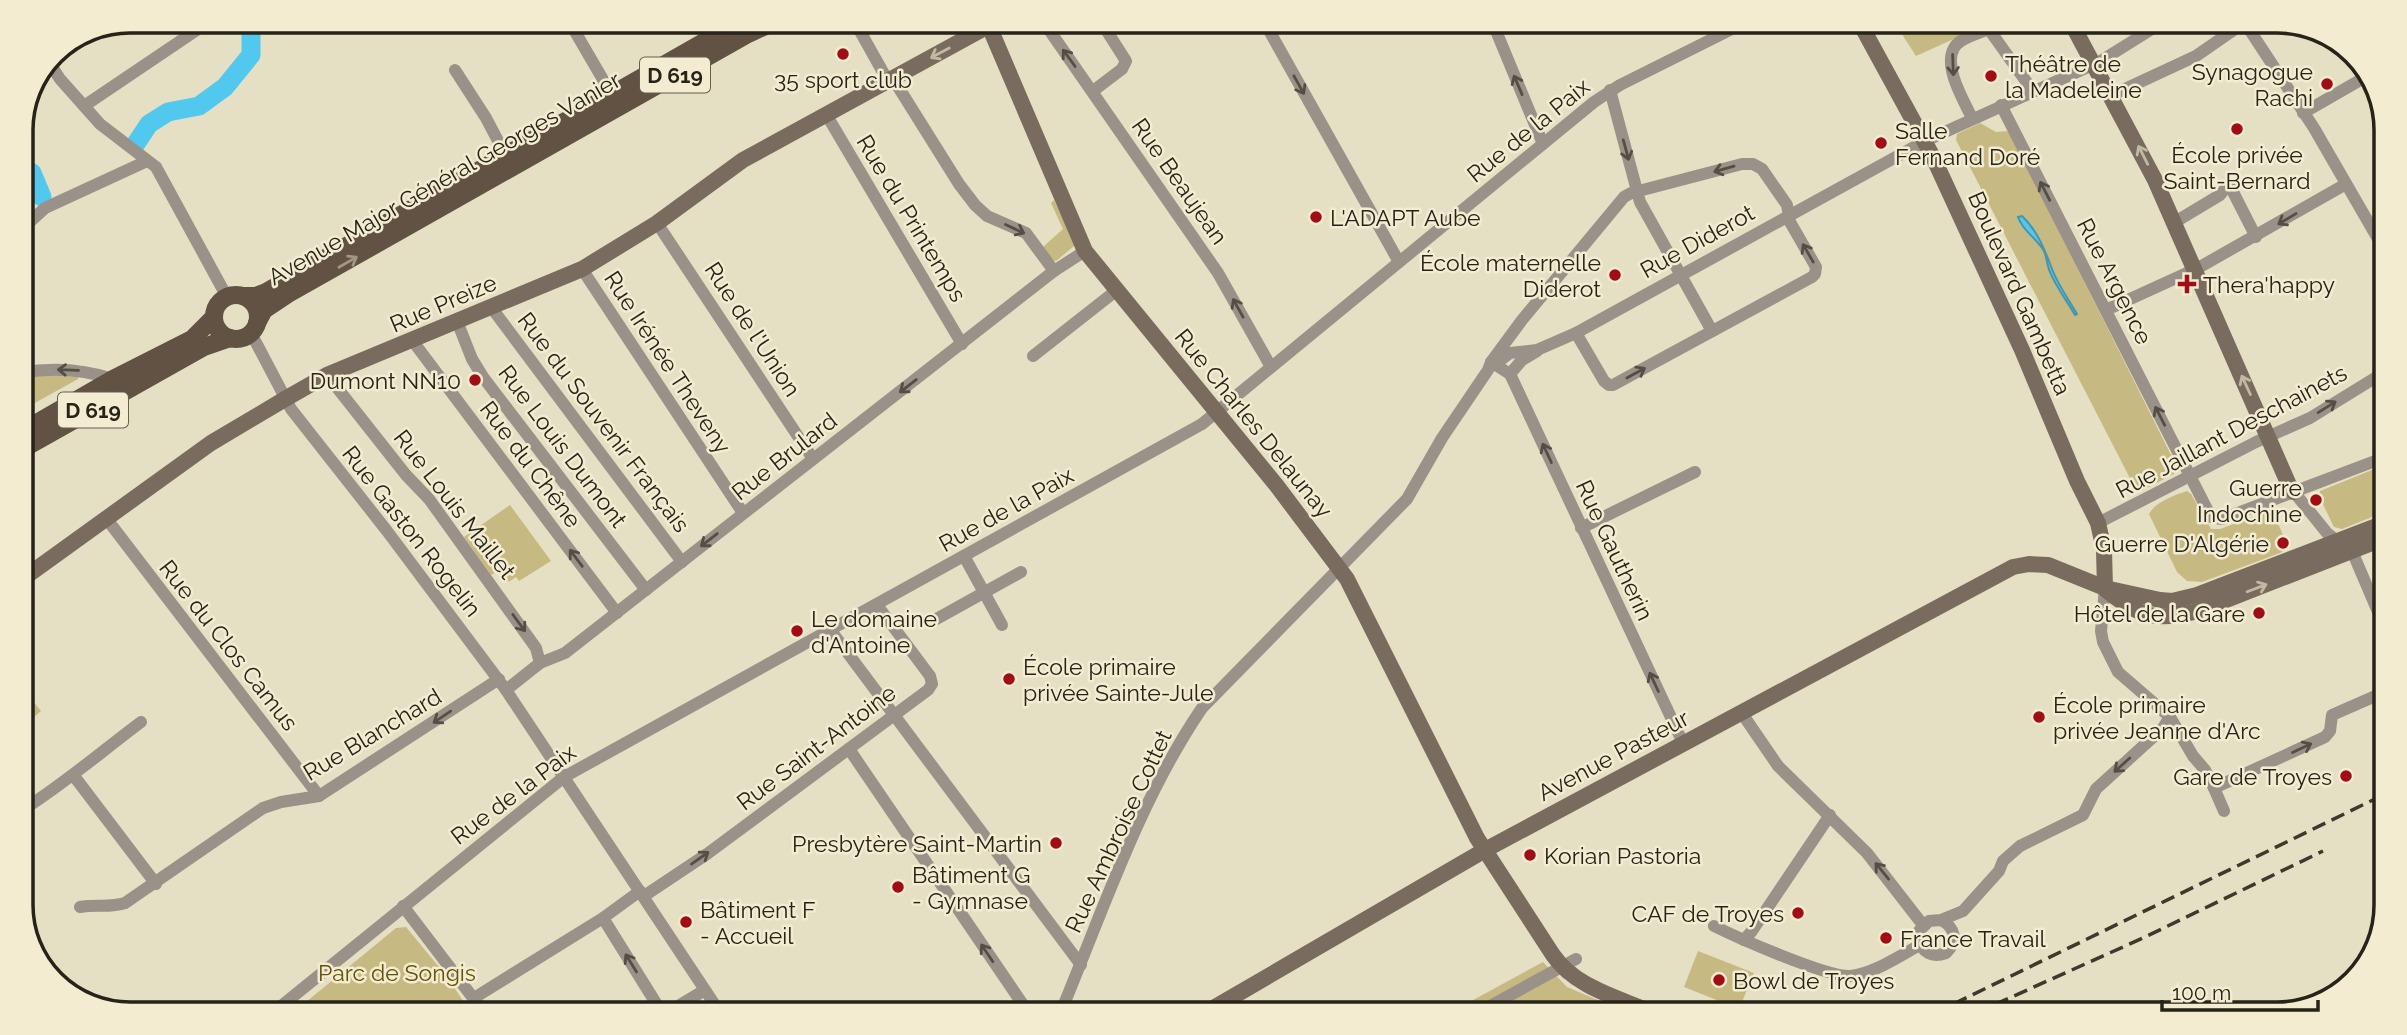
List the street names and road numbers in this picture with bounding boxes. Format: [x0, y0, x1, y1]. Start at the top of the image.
road number: D 619 [640, 57, 710, 92]
street label: Avenue Major Général Georges Vanier [263, 66, 625, 290]
street label: Rue de la Paix [1461, 72, 1595, 188]
street label: Rue Beaujean [1127, 113, 1233, 249]
street label: Rue du Printemps [852, 130, 972, 306]
street label: Boulevard Gambetta [1963, 187, 2077, 399]
street label: Rue Diderot [1635, 198, 1759, 283]
street label: Rue Argence [2072, 214, 2158, 348]
street label: Rue de l'Union [700, 257, 806, 401]
street label: Rue Irénée Theveny [599, 266, 737, 458]
street label: Rue Preize [386, 269, 500, 337]
street label: Rue du Souvenir Français [513, 307, 695, 537]
street label: Rue Charles Delaunay [1170, 323, 1338, 523]
street label: Rue Louis Dumont [493, 359, 633, 533]
street label: Rue Jaillant Deschainets [2111, 359, 2351, 503]
road number: D 619 [58, 392, 128, 428]
street label: Rue du Chêne [475, 395, 587, 533]
street label: Rue Brulard [726, 407, 842, 505]
street label: Rue Louis Maillet [388, 424, 522, 584]
street label: Rue Gaston Rogelin [337, 440, 487, 622]
street label: Rue de la Paix [934, 461, 1078, 557]
street label: Rue Gautherin [1571, 476, 1659, 624]
street label: Rue du Clos Camus [154, 554, 304, 736]
street label: Rue Saint-Antoine [731, 678, 901, 816]
street label: Rue Blanchard [298, 682, 446, 786]
street label: Avenue Pasteur [1533, 704, 1693, 806]
street label: Rue Ambroise Cottet [1059, 725, 1177, 937]
street label: Rue de la Paix [445, 738, 581, 850]

